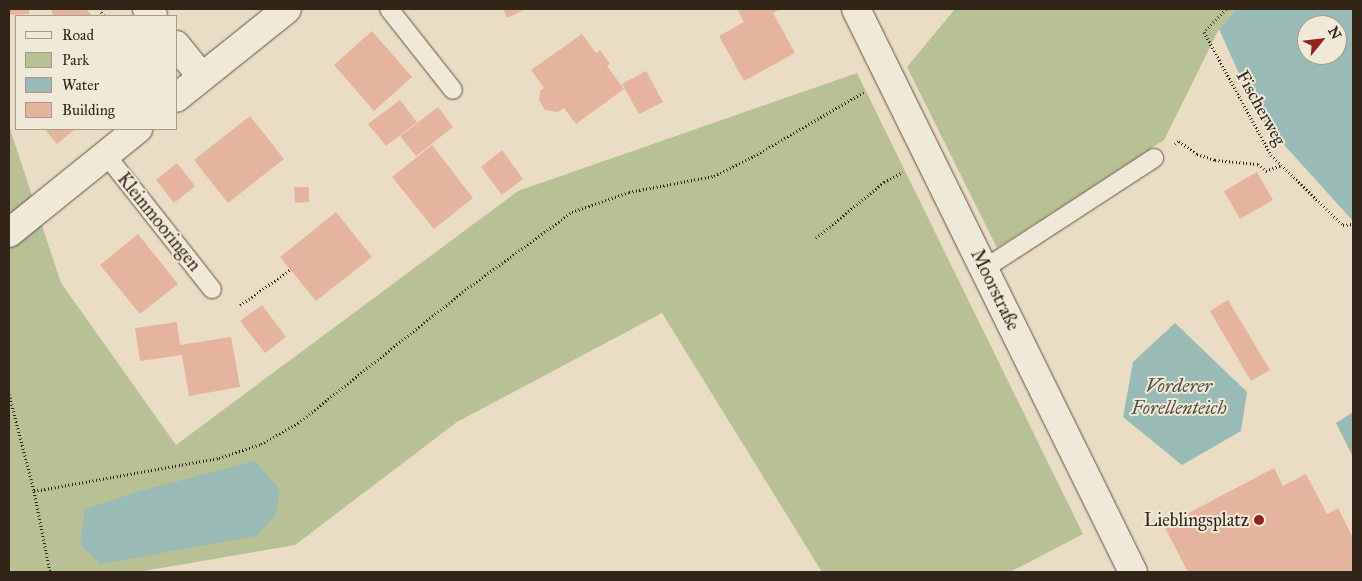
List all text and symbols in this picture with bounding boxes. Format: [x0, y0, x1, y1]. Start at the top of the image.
legend [15, 15, 178, 130]
north arrow [1297, 15, 1347, 65]
text: N [1324, 24, 1345, 42]
text: Road [62, 26, 94, 44]
text: Park [62, 51, 89, 69]
street label: Fischerweg [1232, 67, 1290, 149]
text: Water [62, 76, 99, 94]
text: Building [62, 101, 115, 119]
street label: Kleinmooringen [113, 168, 205, 276]
street label: Moorstraße [966, 246, 1024, 334]
water label: Vorderer Forellenteich [1131, 375, 1227, 419]
place label: Lieblingsplatz [1144, 509, 1249, 531]
marker: Lieblingsplatz [1253, 514, 1265, 526]

